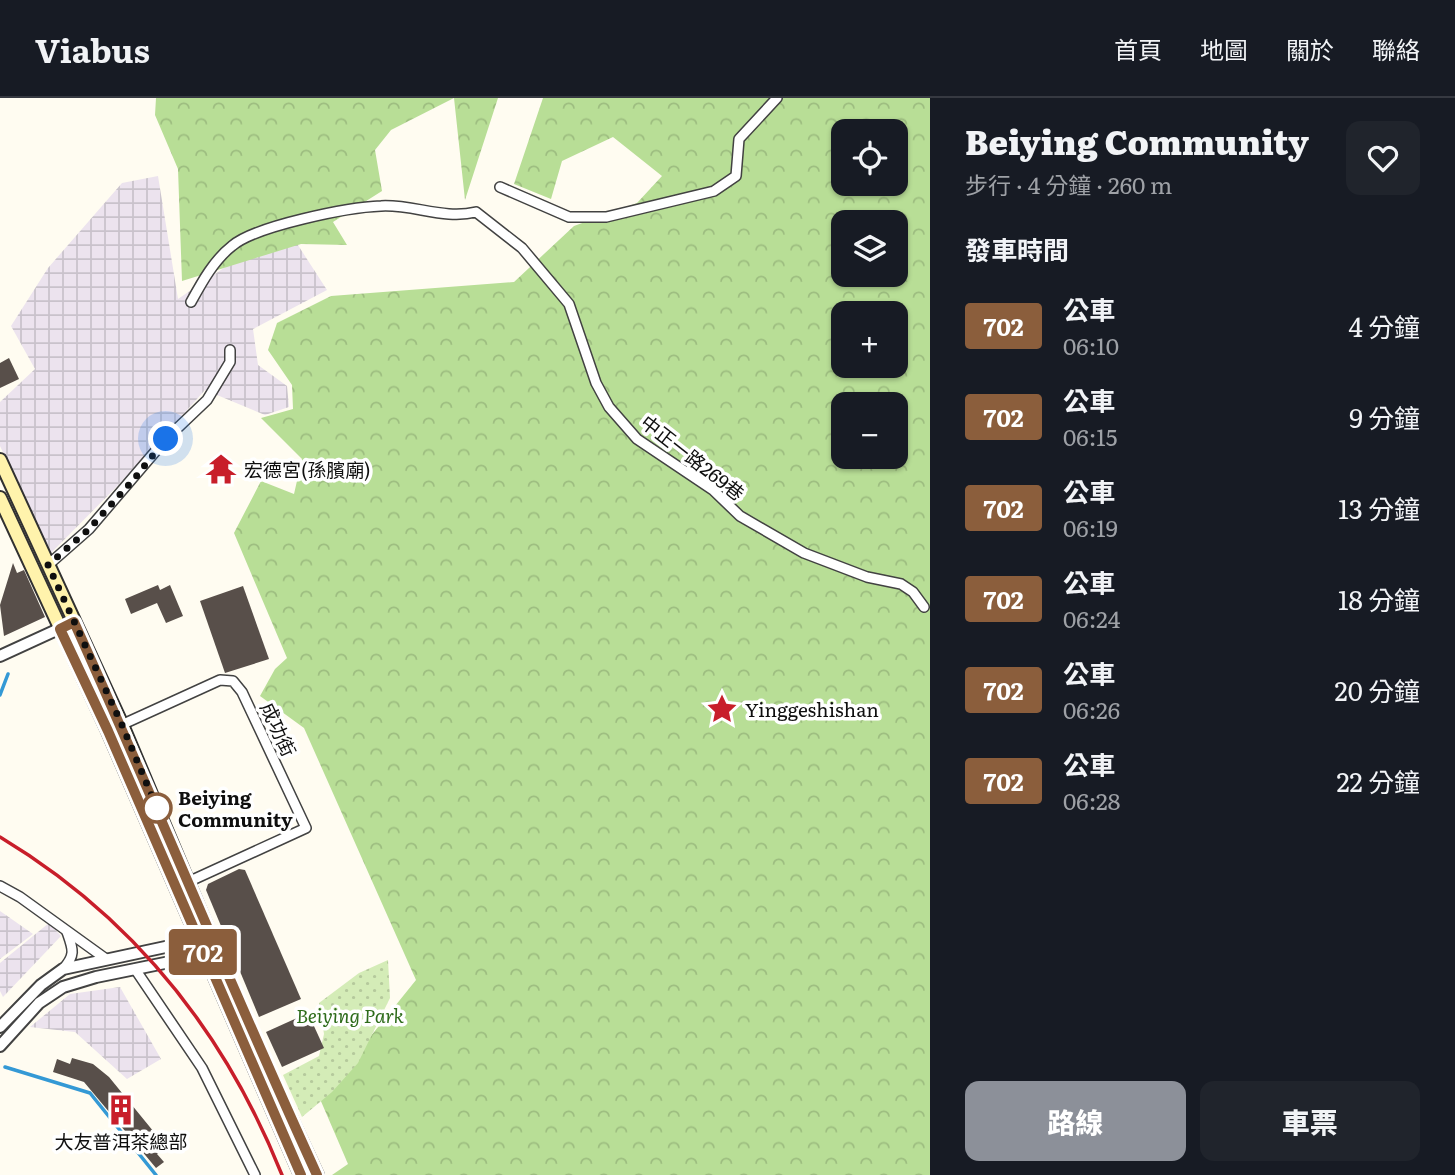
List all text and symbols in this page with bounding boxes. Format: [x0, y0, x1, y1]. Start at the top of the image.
text: Viabus [35, 24, 150, 73]
text: 首頁 [1114, 31, 1162, 66]
text: 地圖 [1200, 31, 1248, 66]
text: 關於 [1286, 31, 1334, 66]
text: 聯絡 [1372, 31, 1420, 66]
text: Beiying Community [965, 116, 1309, 165]
map controls [831, 119, 908, 469]
button: locate [831, 119, 908, 196]
button: heart [1346, 121, 1420, 195]
text: 步行 · 4 分鐘 · 260 m [965, 167, 1172, 201]
button: layers [831, 210, 908, 287]
text: 發車時間 [965, 229, 1069, 268]
text: 公車 [1063, 289, 1115, 328]
button: + [831, 301, 908, 378]
text: 4 分鐘 [1348, 306, 1420, 345]
text: 702 [983, 308, 1024, 343]
text: 06:10 [1063, 328, 1119, 362]
text: 公車 [1063, 380, 1115, 419]
button: − [831, 392, 908, 469]
text: 9 分鐘 [1349, 397, 1420, 436]
text: 702 [983, 399, 1024, 434]
street label: 中正一路269巷 [635, 408, 751, 506]
text: 06:15 [1063, 419, 1117, 453]
your location [148, 421, 183, 456]
temple icon: 宏德宮(孫臏廟) [204, 452, 238, 486]
place label: 宏德宮(孫臏廟) [244, 455, 371, 483]
text: 公車 [1063, 471, 1115, 510]
text: 13 分鐘 [1338, 488, 1420, 527]
text: 702 [983, 490, 1024, 525]
text: 06:19 [1063, 510, 1118, 544]
text: 公車 [1063, 562, 1115, 601]
text: 18 分鐘 [1338, 579, 1420, 618]
text: 702 [983, 581, 1024, 616]
text: 06:24 [1063, 601, 1120, 635]
text: 公車 [1063, 653, 1115, 692]
text: 20 分鐘 [1335, 670, 1420, 709]
text: 702 [983, 672, 1024, 707]
place icon: Yinggeshishan [705, 692, 739, 726]
text: 06:26 [1063, 692, 1120, 726]
place label: Yinggeshishan [745, 695, 879, 723]
street label: 成功街 [254, 697, 304, 761]
text: 公車 [1063, 744, 1115, 783]
text: 22 分鐘 [1336, 761, 1420, 800]
text: 702 [983, 763, 1024, 798]
place label: Beiying Community [178, 783, 293, 833]
text: 06:28 [1063, 783, 1120, 817]
marker: Beiying Community [142, 793, 172, 823]
line badge: 702 [163, 929, 243, 975]
text: 702 [183, 934, 223, 969]
park label: Beiying Park [296, 1001, 405, 1029]
button: 路線 [965, 1081, 1186, 1161]
button: 車票 [1200, 1081, 1420, 1161]
building icon: 大友普洱茶總部 [104, 1093, 138, 1127]
place label: 大友普洱茶總部 [54, 1127, 188, 1155]

